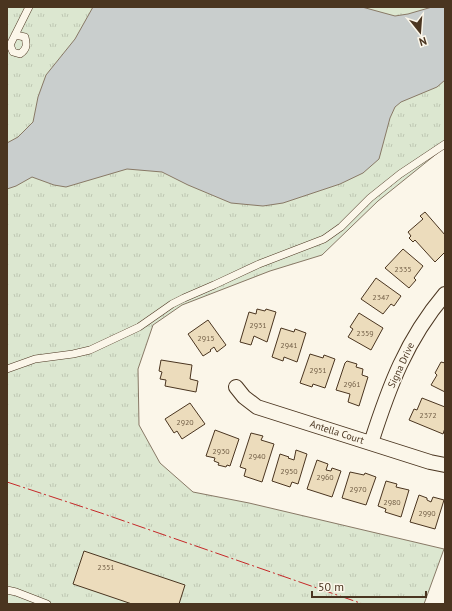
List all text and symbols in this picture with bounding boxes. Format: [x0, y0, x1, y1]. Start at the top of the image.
north arrow [400, 12, 440, 52]
text: N [417, 34, 428, 49]
house number: 2335 [394, 264, 412, 274]
house number: 2347 [372, 292, 390, 302]
house number: 2931 [249, 320, 267, 330]
house number: 2359 [356, 328, 374, 338]
house number: 2915 [197, 333, 215, 343]
house number: 2941 [280, 340, 298, 350]
street label: Signa Drive [385, 340, 417, 390]
house number: 2951 [309, 365, 327, 375]
house number: 2961 [343, 379, 361, 389]
house number: 2372 [419, 410, 437, 420]
house number: 2920 [176, 417, 194, 427]
street label: Antella Court [308, 417, 366, 447]
house number: 2930 [212, 446, 230, 456]
house number: 2940 [248, 451, 266, 461]
house number: 2950 [280, 466, 298, 476]
house number: 2960 [316, 472, 334, 482]
house number: 2970 [349, 484, 367, 494]
house number: 2980 [383, 497, 401, 507]
house number: 2990 [418, 508, 436, 518]
house number: 2351 [97, 562, 115, 572]
scale bar [312, 573, 426, 599]
text: 50 m [318, 579, 344, 594]

